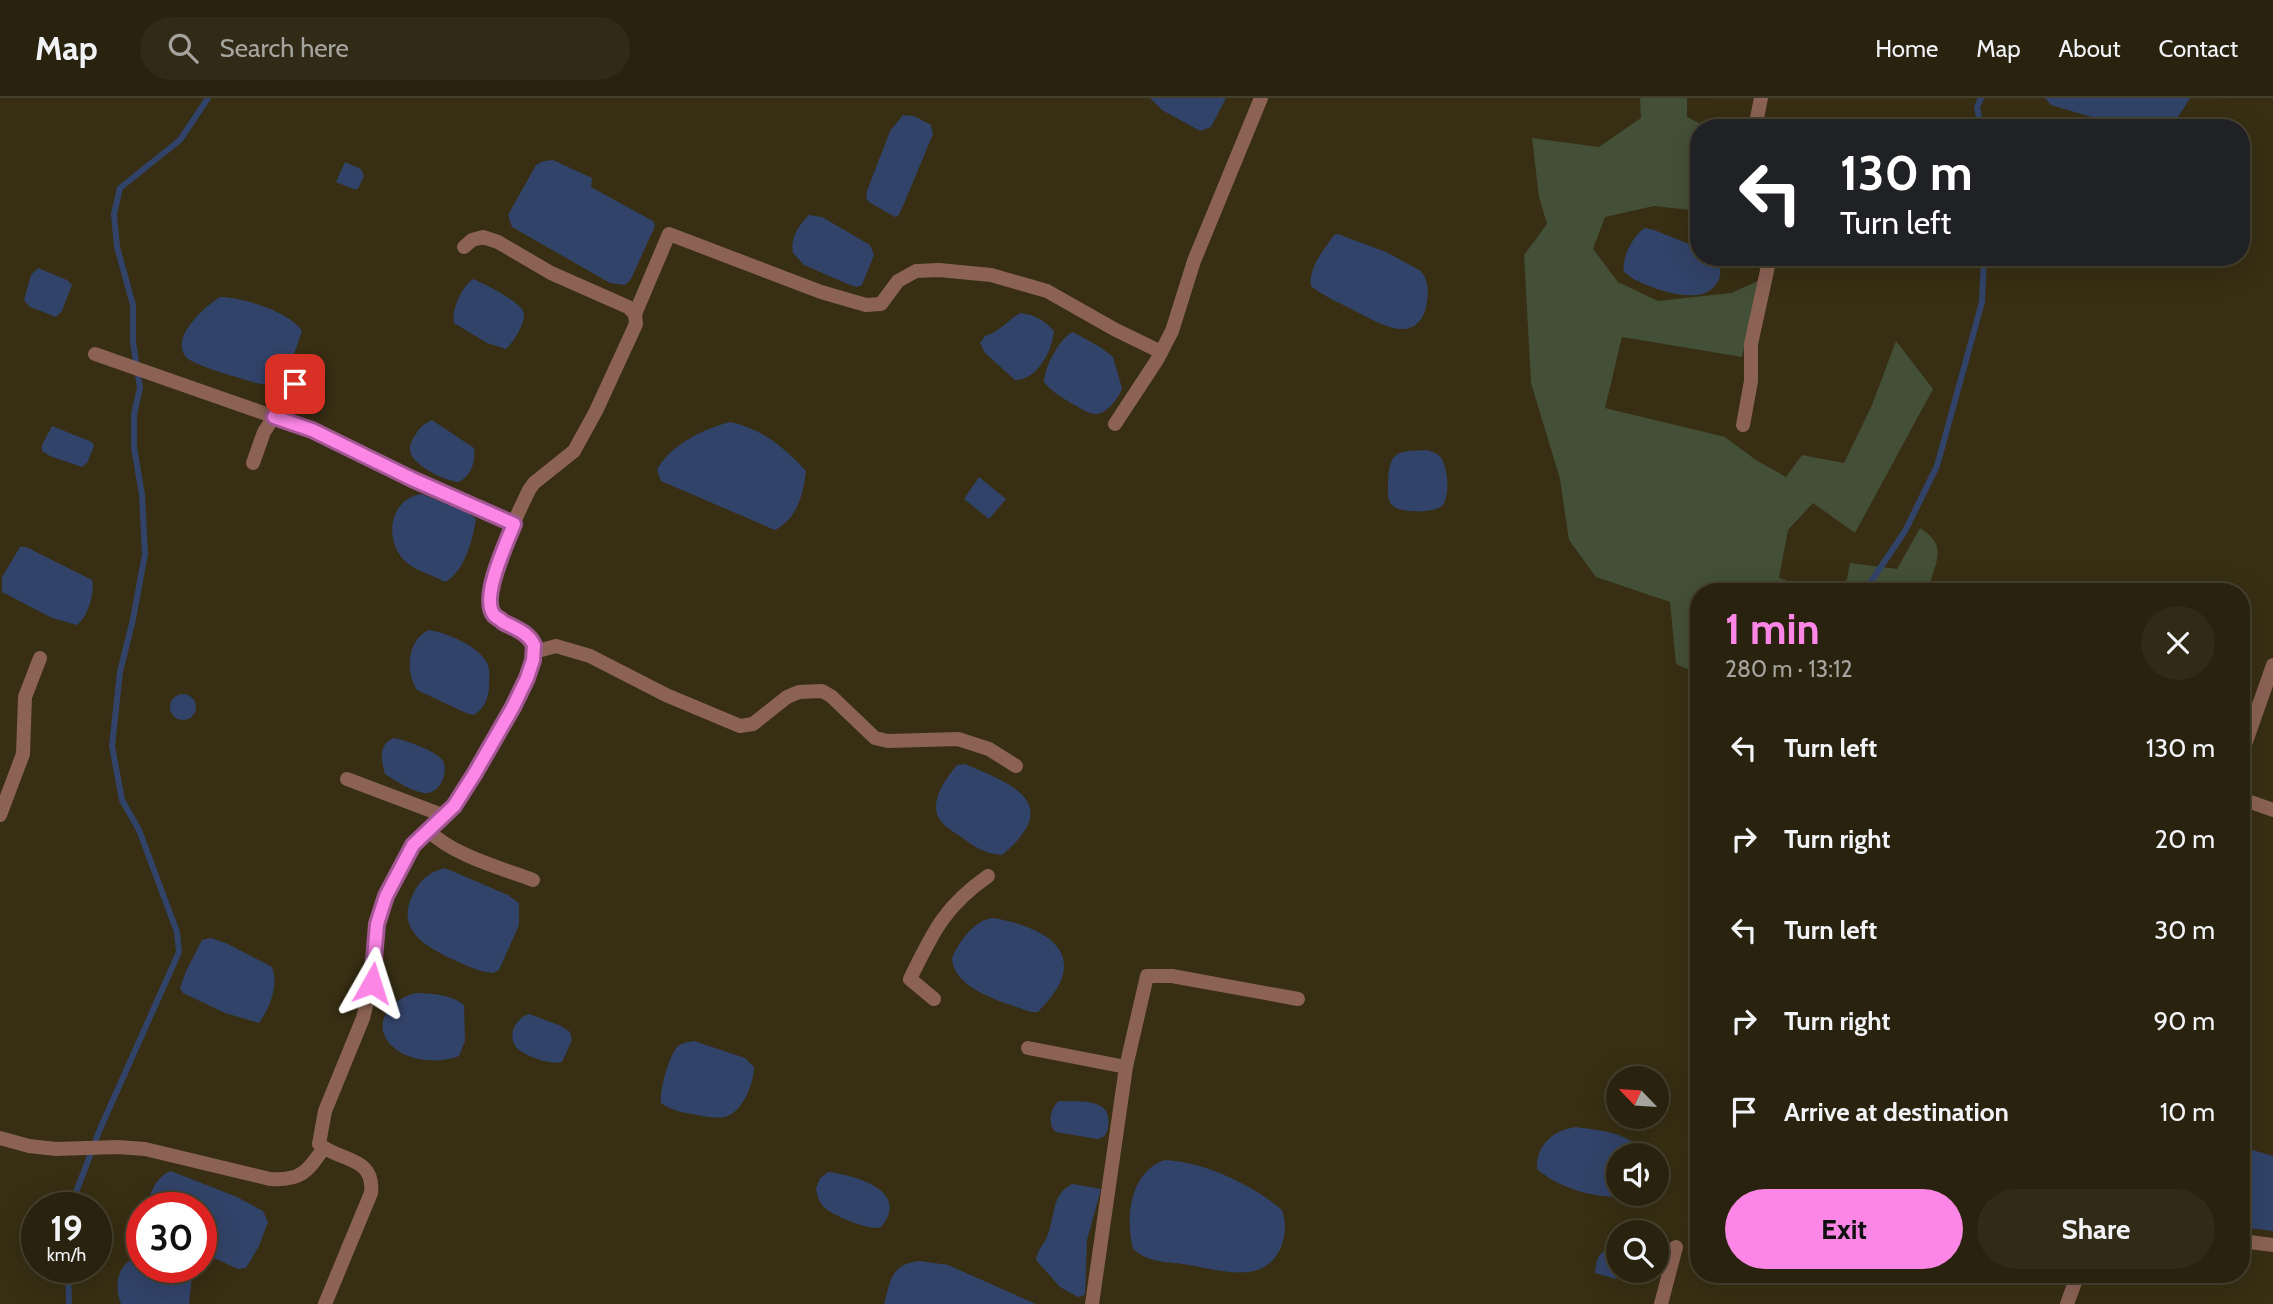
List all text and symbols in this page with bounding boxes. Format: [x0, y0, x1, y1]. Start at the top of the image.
search box [140, 17, 630, 80]
text: Map [35, 28, 98, 68]
icon: search [164, 29, 202, 67]
text: Search here [220, 32, 349, 64]
text: Home [1875, 34, 1938, 63]
text: Map [1976, 34, 2021, 63]
text: About [2059, 34, 2121, 63]
text: Contact [2159, 34, 2238, 63]
text: 130 m [1840, 143, 1973, 202]
icon: left [1725, 147, 1816, 238]
text: Turn left [1840, 203, 1951, 242]
pin [265, 354, 325, 414]
icon: arrive [276, 365, 314, 403]
text: 1 min [1725, 603, 1820, 655]
button: close [2141, 606, 2215, 680]
text: 280 m · 13:12 [1725, 655, 1853, 683]
icon: left [1725, 729, 1763, 767]
text: Turn left [1784, 732, 1877, 764]
text: 130 m [2146, 732, 2215, 764]
icon: right [1725, 820, 1763, 858]
text: Turn right [1784, 823, 1890, 855]
text: 20 m [2155, 823, 2215, 855]
icon: left [1725, 911, 1763, 949]
text: Turn left [1784, 914, 1877, 946]
text: 30 m [2154, 914, 2215, 946]
position arrow [335, 946, 409, 1020]
icon: right [1725, 1002, 1763, 1040]
text: Turn right [1784, 1005, 1890, 1037]
text: 90 m [2153, 1005, 2215, 1037]
north arrow [1606, 1066, 1670, 1129]
map controls [1606, 1066, 1669, 1283]
icon: arrive [1725, 1093, 1763, 1131]
text: Arrive at destination [1784, 1096, 2009, 1128]
text: 10 m [2160, 1096, 2215, 1128]
button: sound [1606, 1143, 1669, 1206]
button: Exit [1725, 1189, 1963, 1269]
button: Share [1977, 1189, 2215, 1269]
speed limit sign: 30 [126, 1192, 217, 1283]
text: 19 [50, 1207, 83, 1250]
button: search [1606, 1220, 1669, 1283]
text: km/h [47, 1244, 86, 1266]

